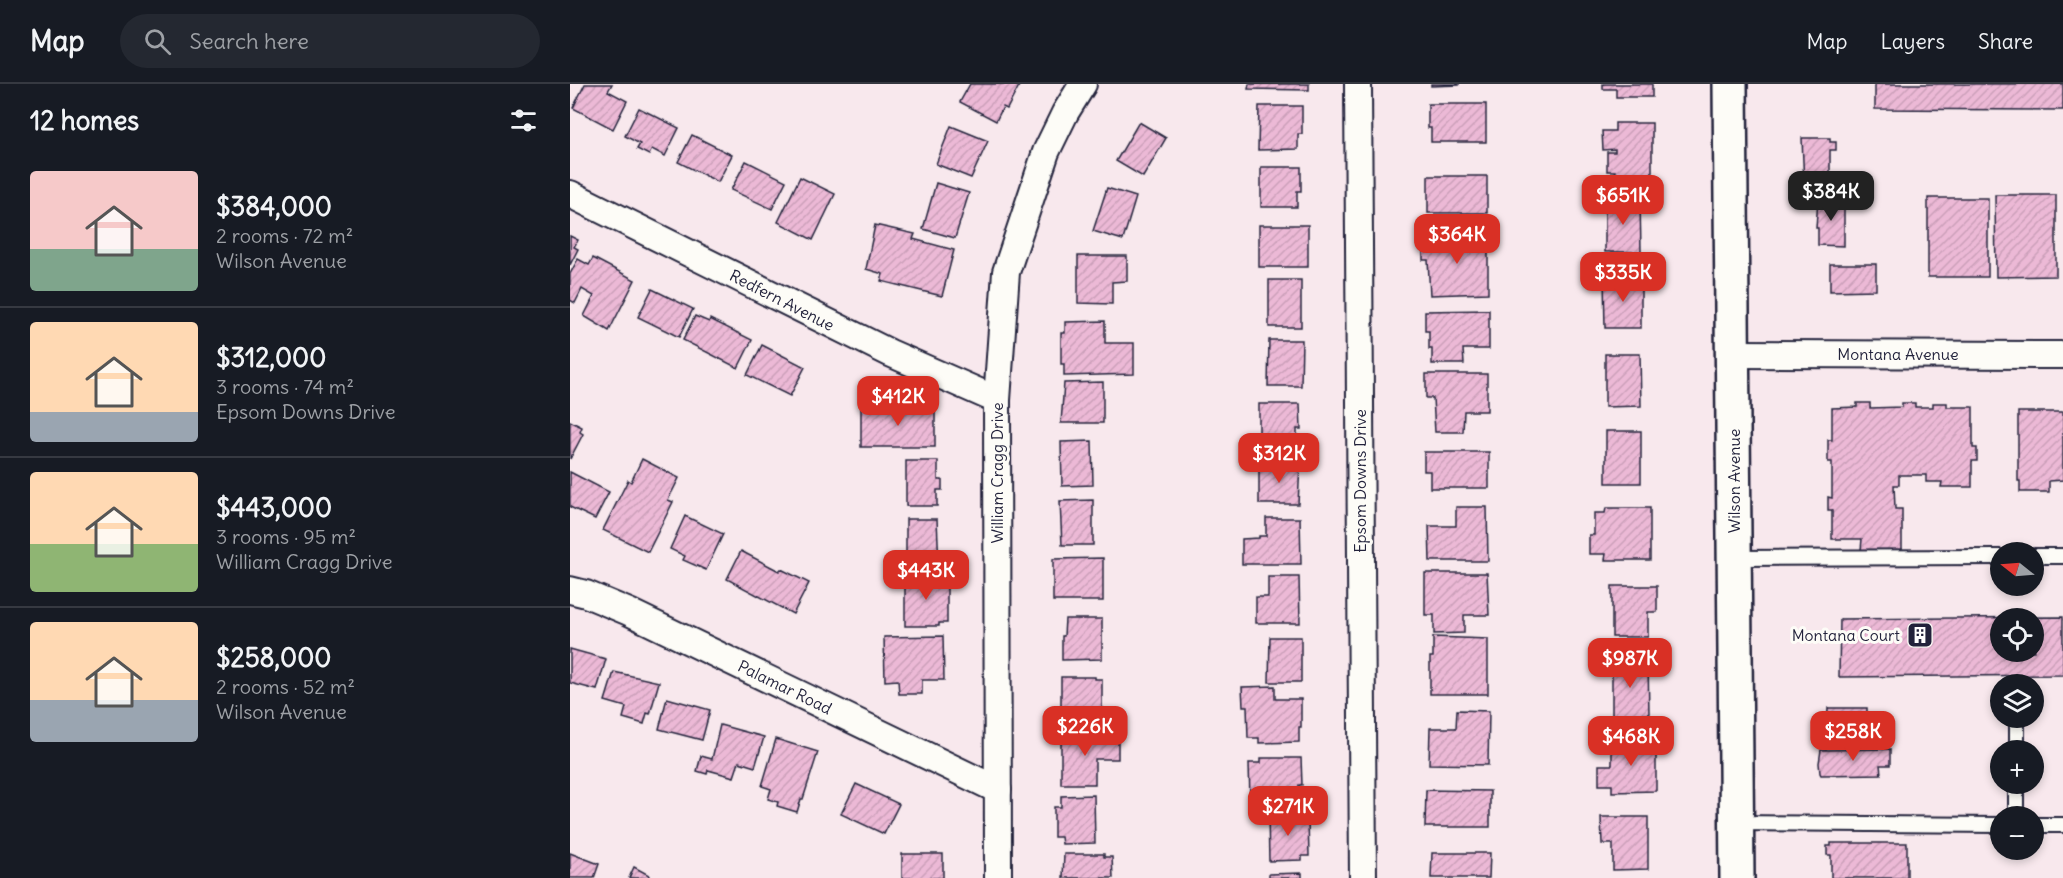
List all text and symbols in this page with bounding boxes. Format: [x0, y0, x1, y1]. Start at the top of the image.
search box [120, 14, 540, 68]
text: Map [30, 23, 84, 59]
icon: search [141, 25, 174, 58]
text: Search here [189, 27, 309, 55]
text: Map [1807, 28, 1847, 55]
text: Layers [1880, 28, 1945, 55]
text: Share [1978, 28, 2033, 55]
text: 12 homes [30, 104, 139, 137]
icon: filters [507, 104, 540, 137]
pin: $384K [1789, 171, 1873, 222]
pin: $651K [1581, 175, 1665, 226]
text: $384K [1802, 178, 1860, 203]
text: $651K [1596, 182, 1650, 207]
text: $384,000 [216, 190, 332, 223]
icon: home [78, 195, 150, 267]
pin: $364K [1415, 214, 1499, 265]
text: $364K [1428, 221, 1486, 246]
text: 2 rooms · 72 m² [216, 223, 353, 248]
text: Wilson Avenue [216, 248, 347, 273]
pin: $335K [1581, 252, 1665, 303]
text: $335K [1594, 259, 1652, 284]
street label: Redfern Avenue [726, 265, 838, 335]
text: $312,000 [216, 341, 326, 374]
street label: Montana Avenue [1837, 344, 1959, 364]
icon: home [78, 346, 150, 418]
text: 3 rooms · 74 m² [216, 374, 354, 399]
pin: $412K [856, 376, 940, 427]
text: $412K [871, 383, 925, 408]
text: Epsom Downs Drive [216, 399, 396, 424]
street label: William Cragg Drive [987, 402, 1007, 544]
street label: Epsom Downs Drive [1350, 409, 1370, 553]
street label: Wilson Avenue [1724, 429, 1744, 533]
pin: $312K [1237, 433, 1321, 484]
text: $312K [1252, 440, 1306, 465]
text: $443,000 [216, 491, 332, 524]
icon: home [78, 496, 150, 568]
text: 3 rooms · 95 m² [216, 524, 356, 549]
north arrow [1990, 542, 2044, 596]
map controls [1990, 542, 2044, 860]
text: William Cragg Drive [216, 549, 393, 574]
pin: $443K [884, 550, 968, 601]
text: $443K [897, 557, 955, 582]
button: locate [1990, 608, 2044, 662]
building icon: Montana Court [1905, 620, 1935, 650]
place label: Montana Court [1792, 625, 1901, 645]
pin: $987K [1588, 638, 1672, 689]
text: $258,000 [216, 641, 331, 674]
text: $987K [1602, 645, 1658, 670]
icon: home [78, 646, 150, 718]
street label: Palamar Road [735, 656, 835, 718]
text: 2 rooms · 52 m² [216, 674, 355, 699]
button: layers [1990, 674, 2044, 728]
text: Wilson Avenue [216, 699, 347, 724]
pin: $226K [1043, 706, 1127, 757]
pin: $258K [1811, 711, 1895, 762]
text: $226K [1057, 713, 1113, 738]
pin: $468K [1589, 716, 1673, 767]
text: $258K [1824, 718, 1882, 743]
text: $468K [1602, 723, 1660, 748]
button: + [1990, 740, 2044, 794]
pin: $271K [1246, 786, 1330, 837]
text: $271K [1262, 793, 1314, 818]
button: − [1990, 806, 2044, 860]

